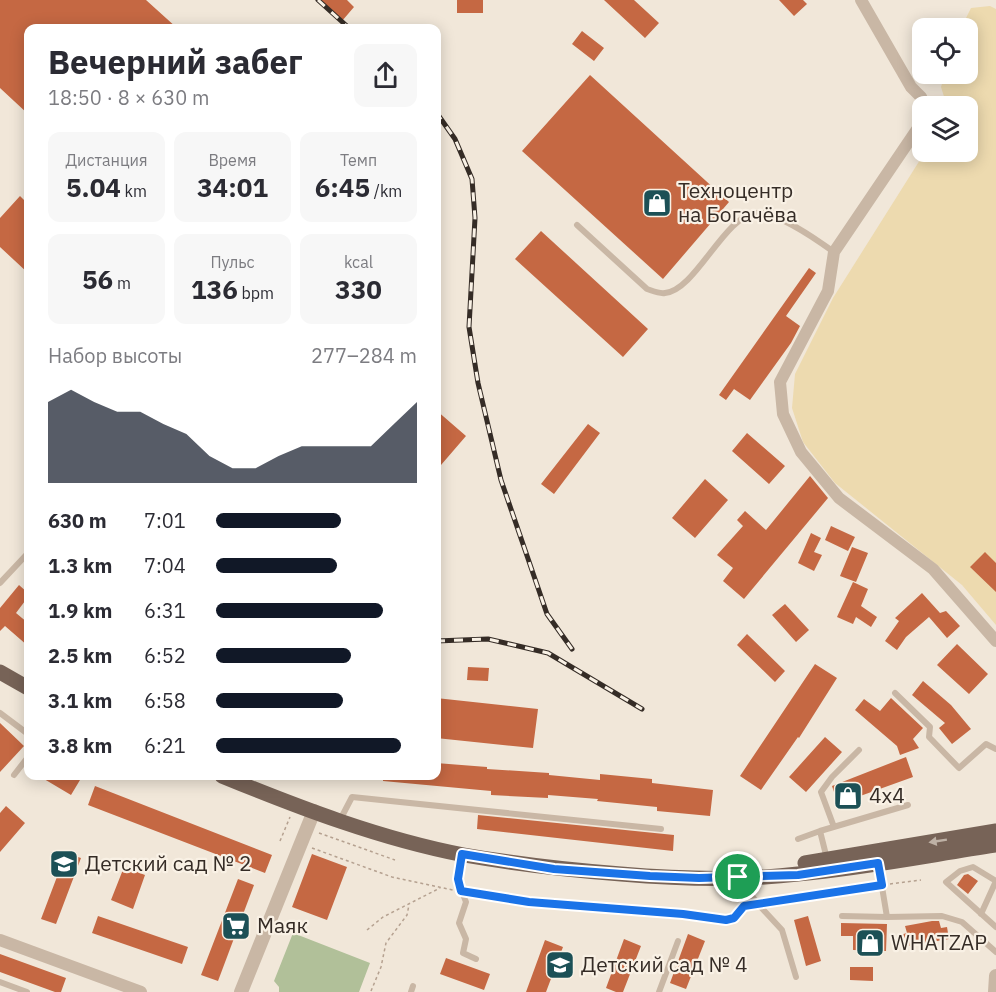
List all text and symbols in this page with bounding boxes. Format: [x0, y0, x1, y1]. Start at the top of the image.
map controls [912, 18, 978, 162]
button: locate [912, 18, 978, 84]
text: Вечерний забег [48, 40, 303, 83]
button: share [354, 44, 417, 107]
text: 18:50 · 8 × 630 m [48, 84, 209, 111]
button: layers [912, 96, 978, 162]
text: Дистанция [65, 150, 148, 170]
text: Время [208, 150, 257, 170]
text: Темп [340, 150, 377, 170]
text: 5.04 [66, 170, 121, 204]
text: 34:01 [197, 170, 268, 204]
text: 6:45 [315, 170, 370, 204]
place label: Техноцентр на Богачёва [678, 176, 797, 228]
text: km [121, 181, 147, 201]
text: /km [370, 181, 402, 201]
shop icon: Техноцентр на Богачёва [641, 187, 673, 219]
text: Пульс [210, 252, 255, 272]
text: kcal [344, 252, 373, 272]
text: 56 [82, 262, 113, 296]
text: 136 [191, 272, 238, 306]
text: 330 [335, 272, 382, 306]
text: m [113, 273, 131, 293]
text: bpm [238, 283, 274, 303]
text: Набор высоты [48, 342, 182, 369]
text: 277–284 m [311, 342, 417, 369]
text: 630 m [48, 507, 107, 534]
text: 7:01 [144, 507, 186, 534]
text: 1.3 km [48, 552, 112, 579]
text: 7:04 [144, 552, 186, 579]
text: 1.9 km [48, 597, 112, 624]
text: 6:31 [144, 597, 186, 624]
text: 2.5 km [48, 642, 112, 669]
text: 6:52 [144, 642, 186, 669]
text: 3.1 km [48, 687, 112, 714]
text: 6:58 [144, 687, 186, 714]
text: 3.8 km [48, 732, 112, 759]
text: 6:21 [144, 732, 186, 759]
shop icon: 4х4 [832, 780, 864, 812]
place label: 4х4 [869, 781, 905, 809]
one-way arrow [929, 837, 948, 846]
school or university icon: Детский сад № 2 [48, 848, 80, 880]
place label: Детский сад № 2 [85, 849, 252, 877]
pin [712, 851, 763, 902]
icon: arrive [721, 860, 754, 893]
supermarket icon: Маяк [220, 910, 252, 942]
place label: Маяк [257, 911, 308, 939]
shop icon: WHATZAP [854, 927, 886, 959]
place label: WHATZAP [891, 928, 987, 956]
school or university icon: Детский сад № 4 [544, 949, 576, 981]
place label: Детский сад № 4 [581, 950, 748, 978]

